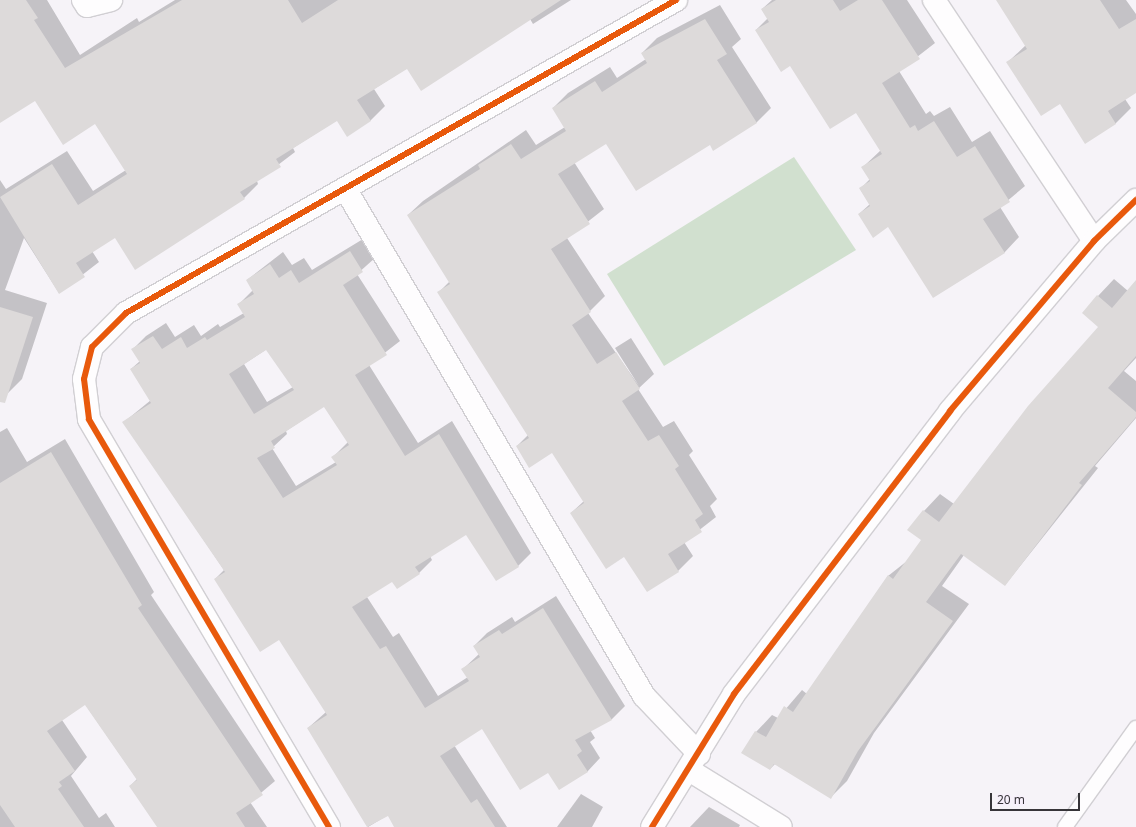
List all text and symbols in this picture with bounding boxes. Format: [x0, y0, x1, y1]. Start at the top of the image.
scale bar [992, 785, 1082, 811]
text: 20 m [997, 791, 1025, 808]

